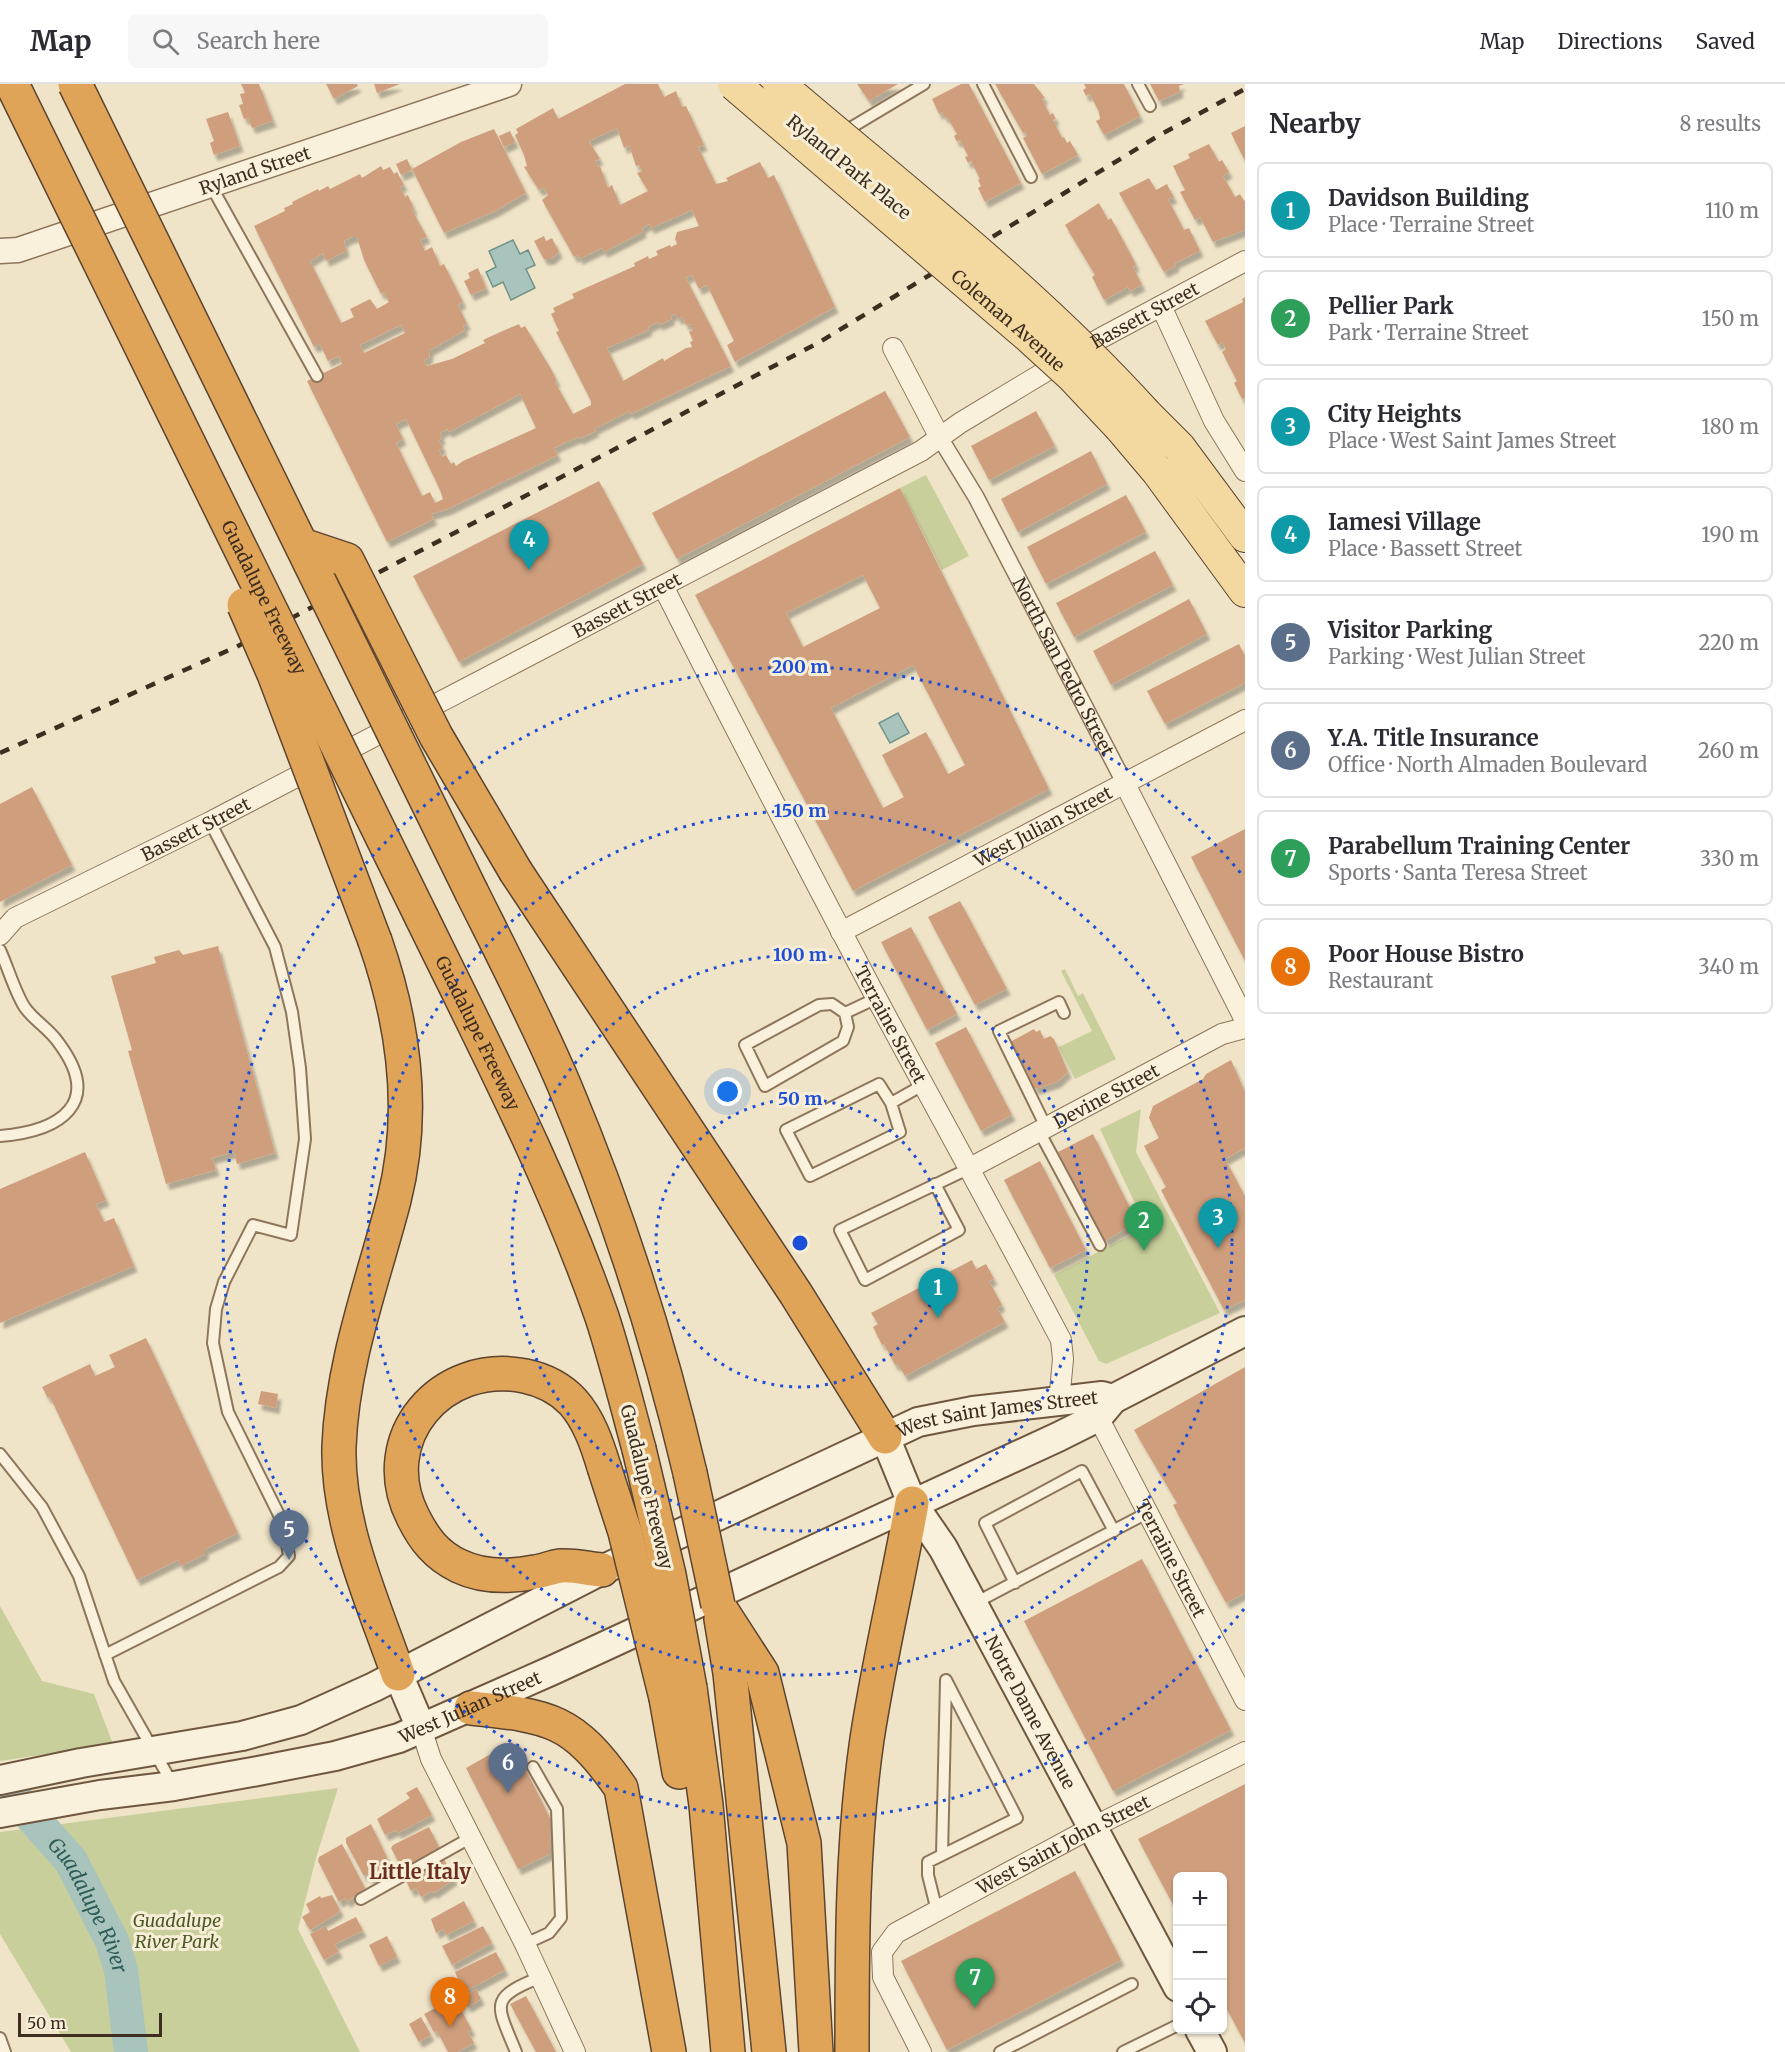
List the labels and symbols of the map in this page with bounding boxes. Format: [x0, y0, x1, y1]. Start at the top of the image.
street label: Ryland Park Place [782, 110, 916, 224]
street label: Ryland Street [196, 140, 313, 199]
street label: Coleman Avenue [947, 264, 1070, 376]
street label: Bassett Street [1086, 276, 1203, 353]
street label: Guadalupe Freeway [217, 516, 312, 679]
pin: 4 [510, 520, 548, 570]
street label: Bassett Street [568, 567, 685, 642]
street label: North San Pedro Street [1008, 573, 1120, 760]
text: 200 m [772, 655, 828, 678]
street label: West Julian Street [969, 780, 1116, 872]
street label: Bassett Street [137, 792, 254, 866]
text: 150 m [774, 799, 826, 822]
text: 100 m [773, 943, 827, 966]
street label: Guadalupe Freeway [431, 952, 526, 1114]
street label: Terraine Street [850, 962, 932, 1087]
street label: Devine Street [1049, 1058, 1163, 1133]
your location [713, 1077, 742, 1106]
text: 50 m [778, 1087, 822, 1110]
pin: 3 [1198, 1198, 1238, 1248]
pin: 2 [1124, 1202, 1164, 1251]
centre of rings [790, 1233, 810, 1253]
pin: 1 [918, 1268, 958, 1318]
street label: West Saint James Street [892, 1385, 1099, 1442]
street label: Guadalupe Freeway [615, 1402, 679, 1572]
street label: Terraine Street [1131, 1495, 1211, 1621]
pin: 5 [270, 1510, 308, 1560]
street label: Notre Dame Avenue [980, 1631, 1081, 1793]
street label: West Julian Street [394, 1665, 545, 1748]
pin: 6 [488, 1744, 528, 1793]
street label: West Saint John Street [972, 1789, 1154, 1899]
water label: Guadalupe River [43, 1832, 134, 1976]
district label: Little Italy [369, 1859, 471, 1884]
park label: Guadalupe River Park [133, 1909, 221, 1953]
pin: 7 [956, 1958, 994, 2008]
pin: 8 [430, 1978, 470, 2027]
scale bar [18, 2010, 162, 2038]

